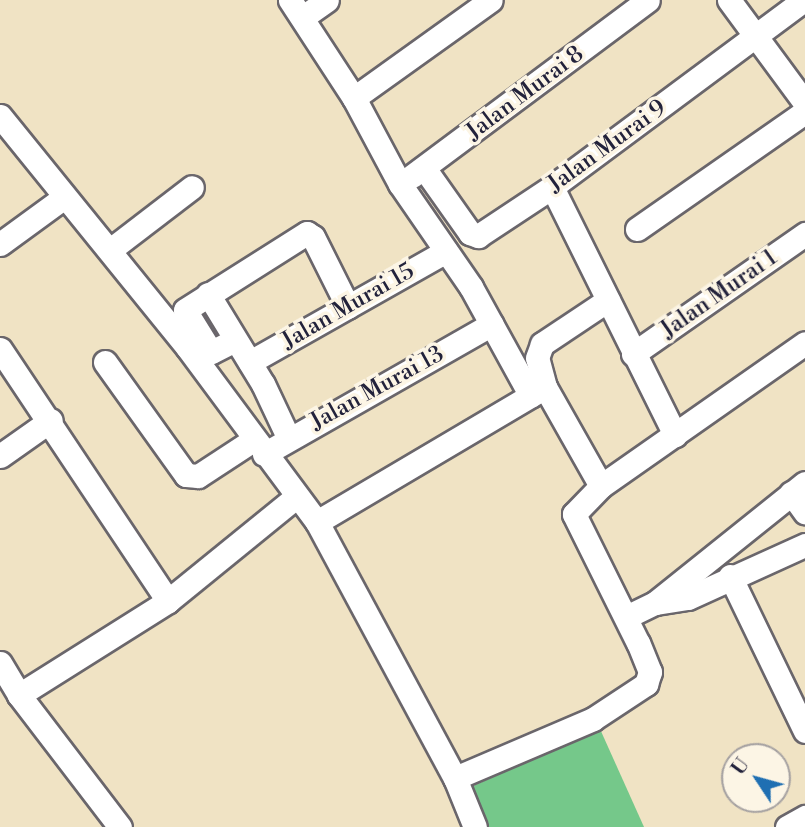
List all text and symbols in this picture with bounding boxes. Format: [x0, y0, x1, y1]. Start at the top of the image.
street label: Jalan Murai 8 [461, 40, 589, 146]
street label: Jalan Murai 9 [542, 94, 672, 198]
street label: Jalan Murai 1 [656, 244, 782, 344]
street label: Jalan Murai 15 [277, 257, 419, 355]
street label: Jalan Murai 13 [306, 340, 448, 436]
north arrow [721, 743, 791, 813]
text: U [727, 754, 755, 780]

